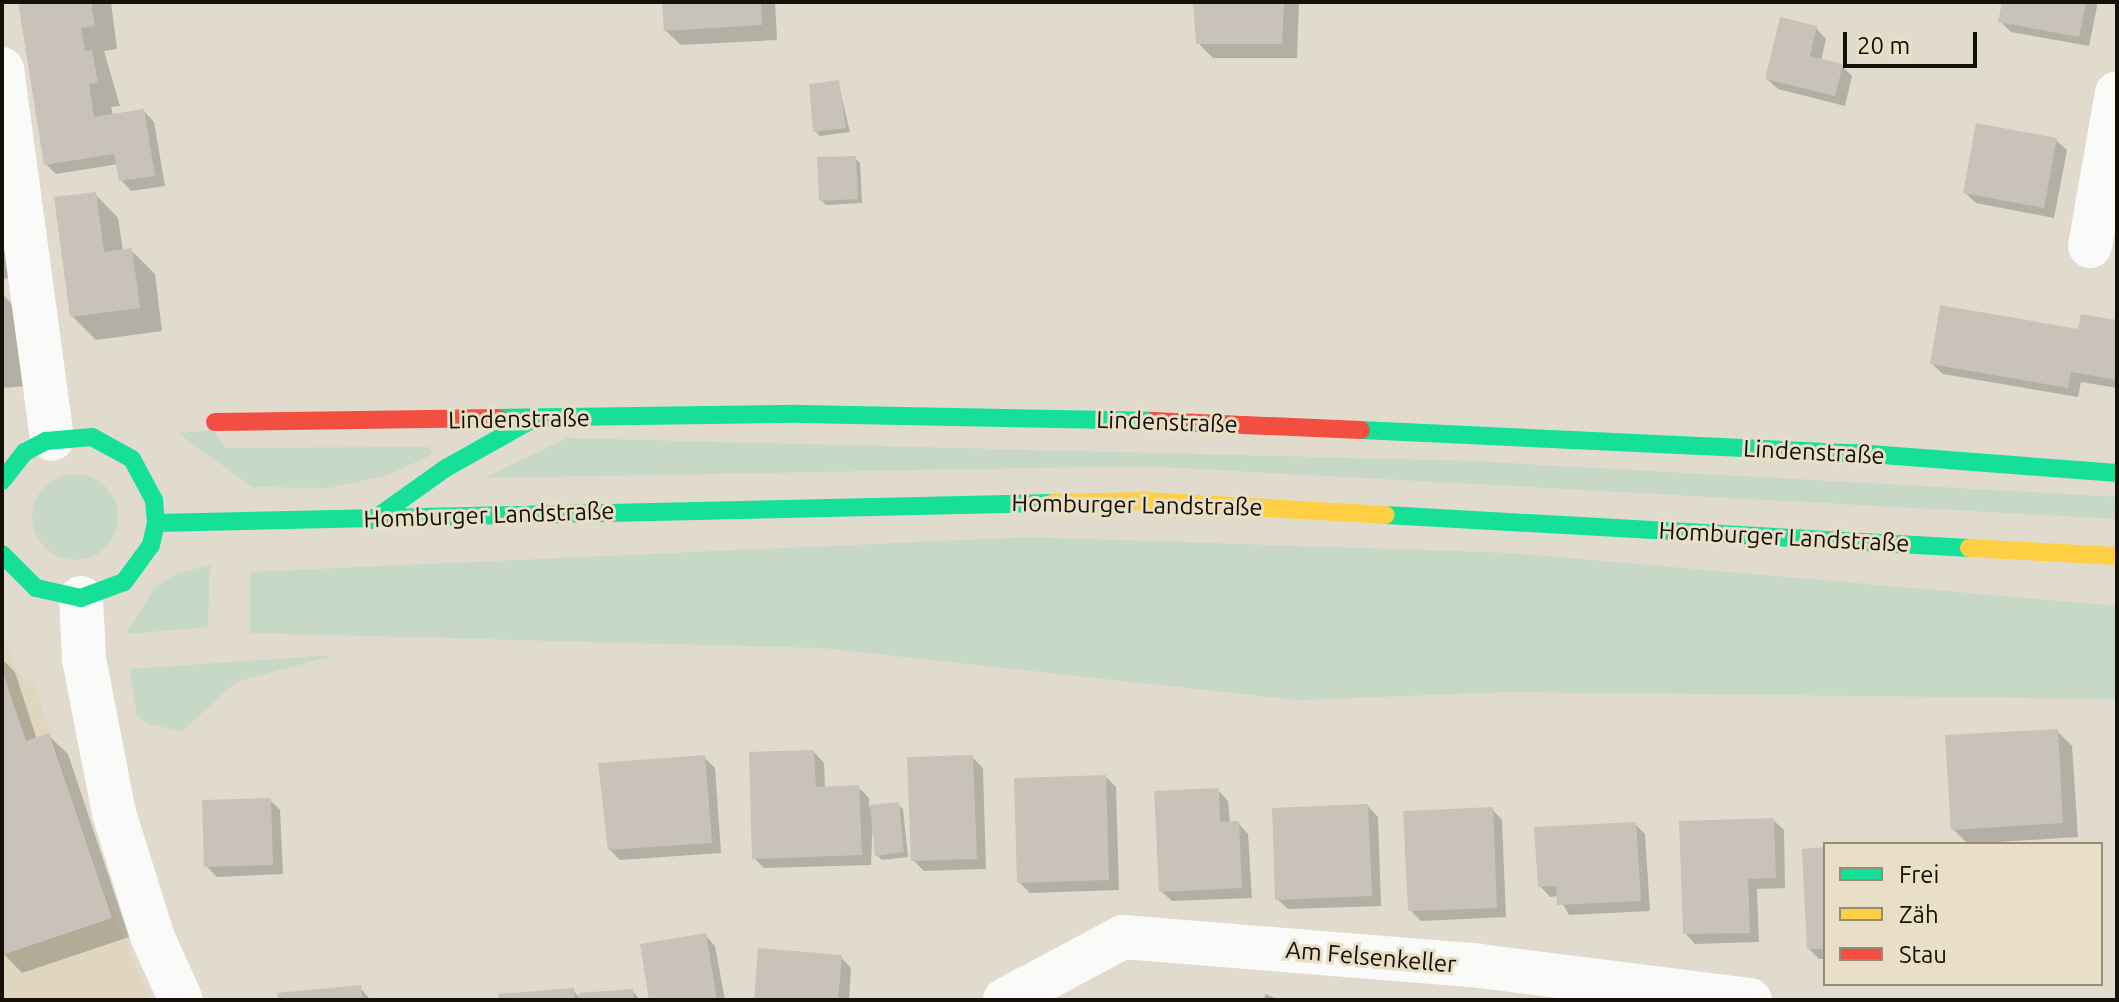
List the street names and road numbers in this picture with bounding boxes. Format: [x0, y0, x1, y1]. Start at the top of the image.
street label: Lindenstraße [448, 403, 590, 435]
street label: Lindenstraße [1096, 405, 1238, 439]
street label: Lindenstraße [1742, 434, 1886, 470]
street label: Homburger Landstraße [1011, 488, 1263, 522]
street label: Homburger Landstraße [363, 496, 615, 534]
street label: Homburger Landstraße [1658, 516, 1910, 558]
street label: Am Felsenkeller [1284, 935, 1458, 979]

